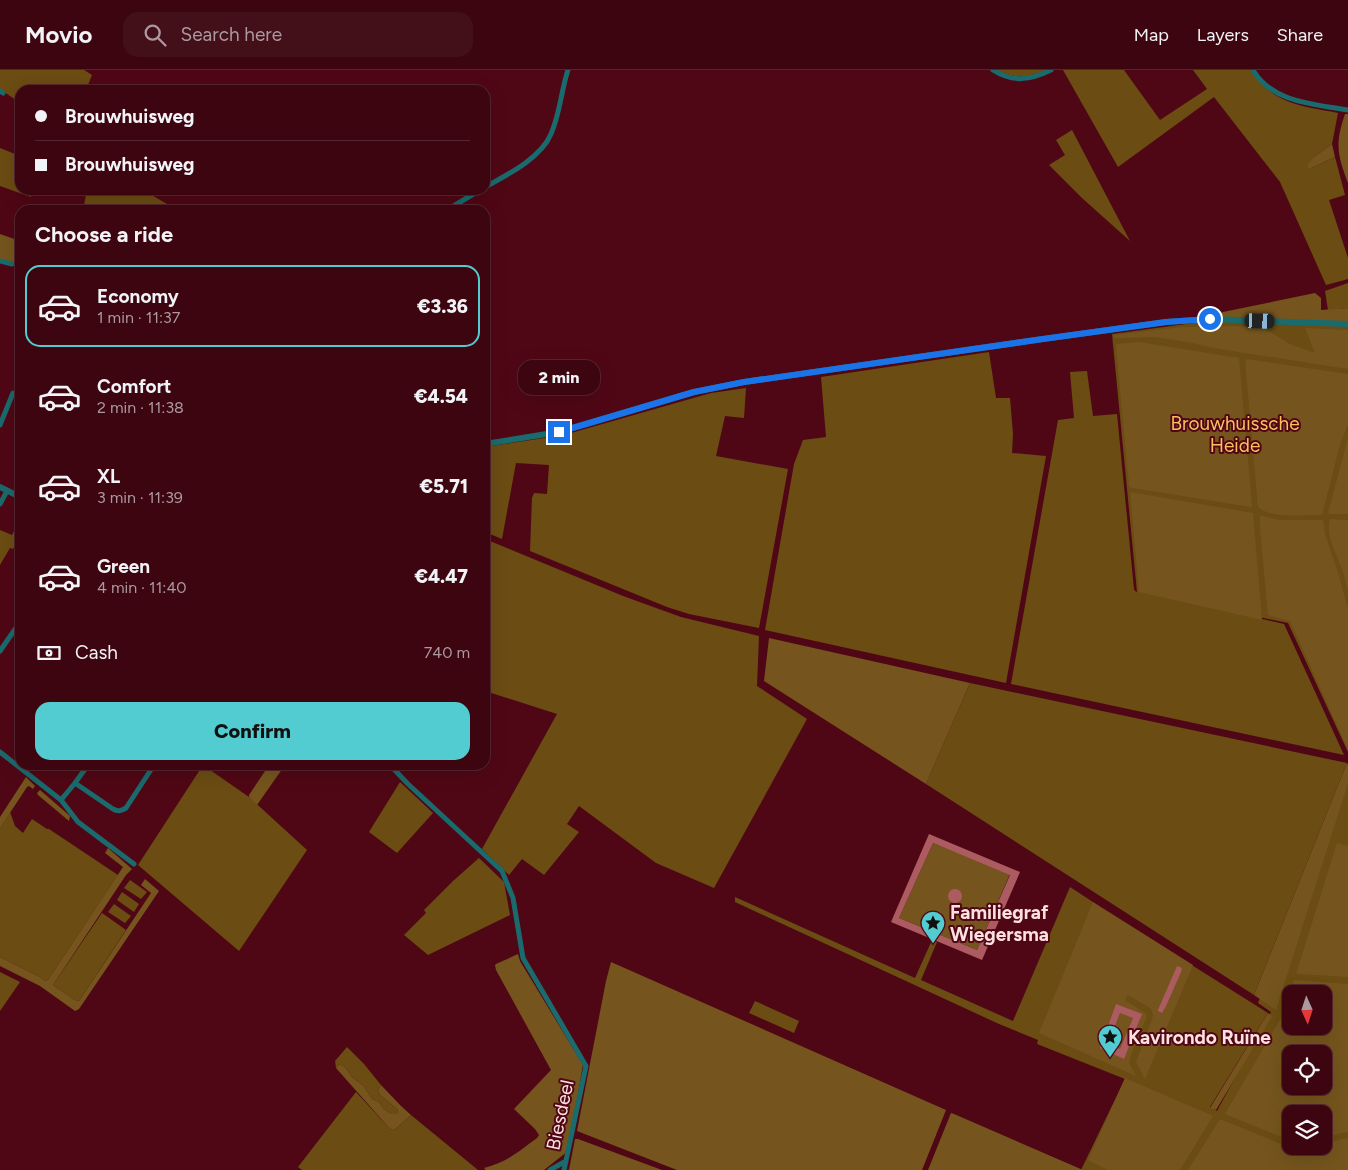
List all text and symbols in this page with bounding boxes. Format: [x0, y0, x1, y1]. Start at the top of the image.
search box [123, 12, 473, 57]
text: Movio [25, 20, 93, 49]
icon: search [141, 21, 169, 49]
text: Search here [181, 23, 282, 46]
text: Map [1134, 24, 1169, 46]
text: Layers [1197, 24, 1249, 46]
text: Share [1277, 24, 1323, 46]
text: Brouwhuisweg [65, 105, 195, 128]
text: Brouwhuisweg [65, 153, 195, 176]
text: Choose a ride [35, 221, 173, 248]
icon: car [37, 284, 82, 329]
text: Economy [97, 285, 179, 308]
text: €3.36 [417, 295, 468, 318]
text: 1 min · 11:37 [97, 308, 180, 327]
route start [1199, 308, 1221, 330]
car [1244, 313, 1275, 329]
callout: 2 min [518, 360, 600, 394]
text: 2 min [539, 368, 579, 387]
icon: car [37, 374, 82, 419]
text: Comfort [97, 375, 172, 398]
text: €4.54 [414, 385, 468, 408]
text: 2 min · 11:38 [97, 398, 184, 417]
park label: Brouwhuissche Heide [1170, 412, 1300, 457]
route end [548, 421, 570, 443]
icon: car [37, 464, 82, 509]
text: XL [97, 465, 120, 488]
text: €5.71 [420, 475, 468, 498]
text: 3 min · 11:39 [97, 488, 183, 507]
icon: car [37, 554, 82, 599]
text: Green [97, 555, 150, 578]
text: €4.47 [414, 565, 468, 588]
text: 4 min · 11:40 [97, 578, 187, 597]
icon: cash [35, 639, 63, 667]
text: Cash [75, 641, 118, 664]
text: 740 m [424, 643, 470, 662]
button: Confirm [35, 702, 470, 760]
place label: Familiegraf Wiegersma [950, 901, 1049, 946]
place icon: Familiegraf Wiegersma [920, 910, 946, 944]
north arrow [1282, 985, 1332, 1035]
map controls [1282, 985, 1332, 1155]
place icon: Kavirondo Ruïne [1097, 1024, 1123, 1058]
place label: Kavirondo Ruïne [1128, 1026, 1271, 1049]
button: locate [1282, 1045, 1332, 1095]
street label: Biesdeel [541, 1078, 579, 1152]
button: layers [1282, 1105, 1332, 1155]

